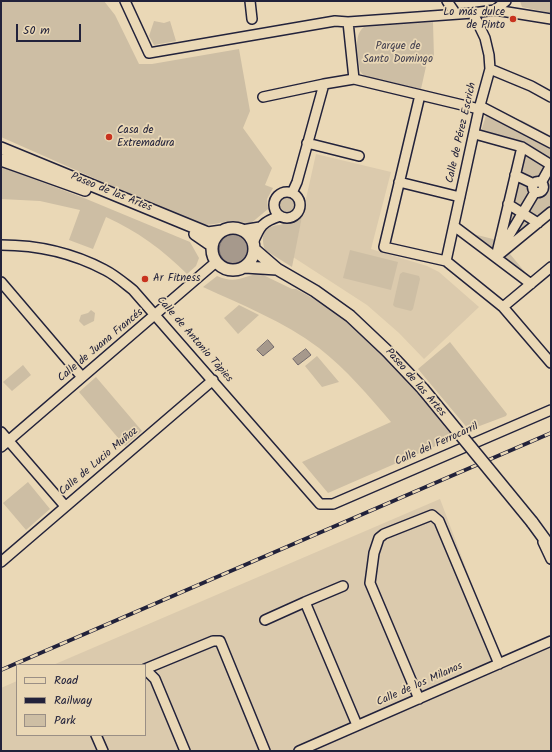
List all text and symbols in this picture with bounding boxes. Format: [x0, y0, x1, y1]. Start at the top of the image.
place label: Lo más dulce de Pinto [443, 6, 505, 32]
marker: Lo más dulce de Pinto [508, 14, 518, 24]
scale bar [18, 16, 83, 42]
text: 50 m [23, 21, 50, 40]
park label: Parque de Santo Domingo [363, 40, 433, 66]
street label: Calle de Pérez Escrich [444, 81, 480, 185]
place label: Casa de Extremadura [117, 124, 174, 150]
marker: Casa de Extremadura [104, 132, 114, 142]
street label: Paseo de las Artes [69, 171, 153, 215]
place label: Ar Fitness [153, 272, 201, 286]
marker: Ar Fitness [140, 274, 150, 284]
street label: Calle de Antonio Tàpies [153, 294, 235, 386]
street label: Calle de Juana Francés [56, 306, 146, 386]
street label: Paseo de las Artes [382, 346, 448, 420]
street label: Calle del Ferrocarril [393, 421, 481, 469]
street label: Calle de Lucio Muñoz [57, 425, 141, 499]
street label: Calle de los Milanos [375, 660, 465, 710]
legend [16, 664, 146, 736]
text: Road [54, 671, 78, 690]
text: Railway [54, 691, 92, 710]
text: Park [54, 711, 76, 730]

